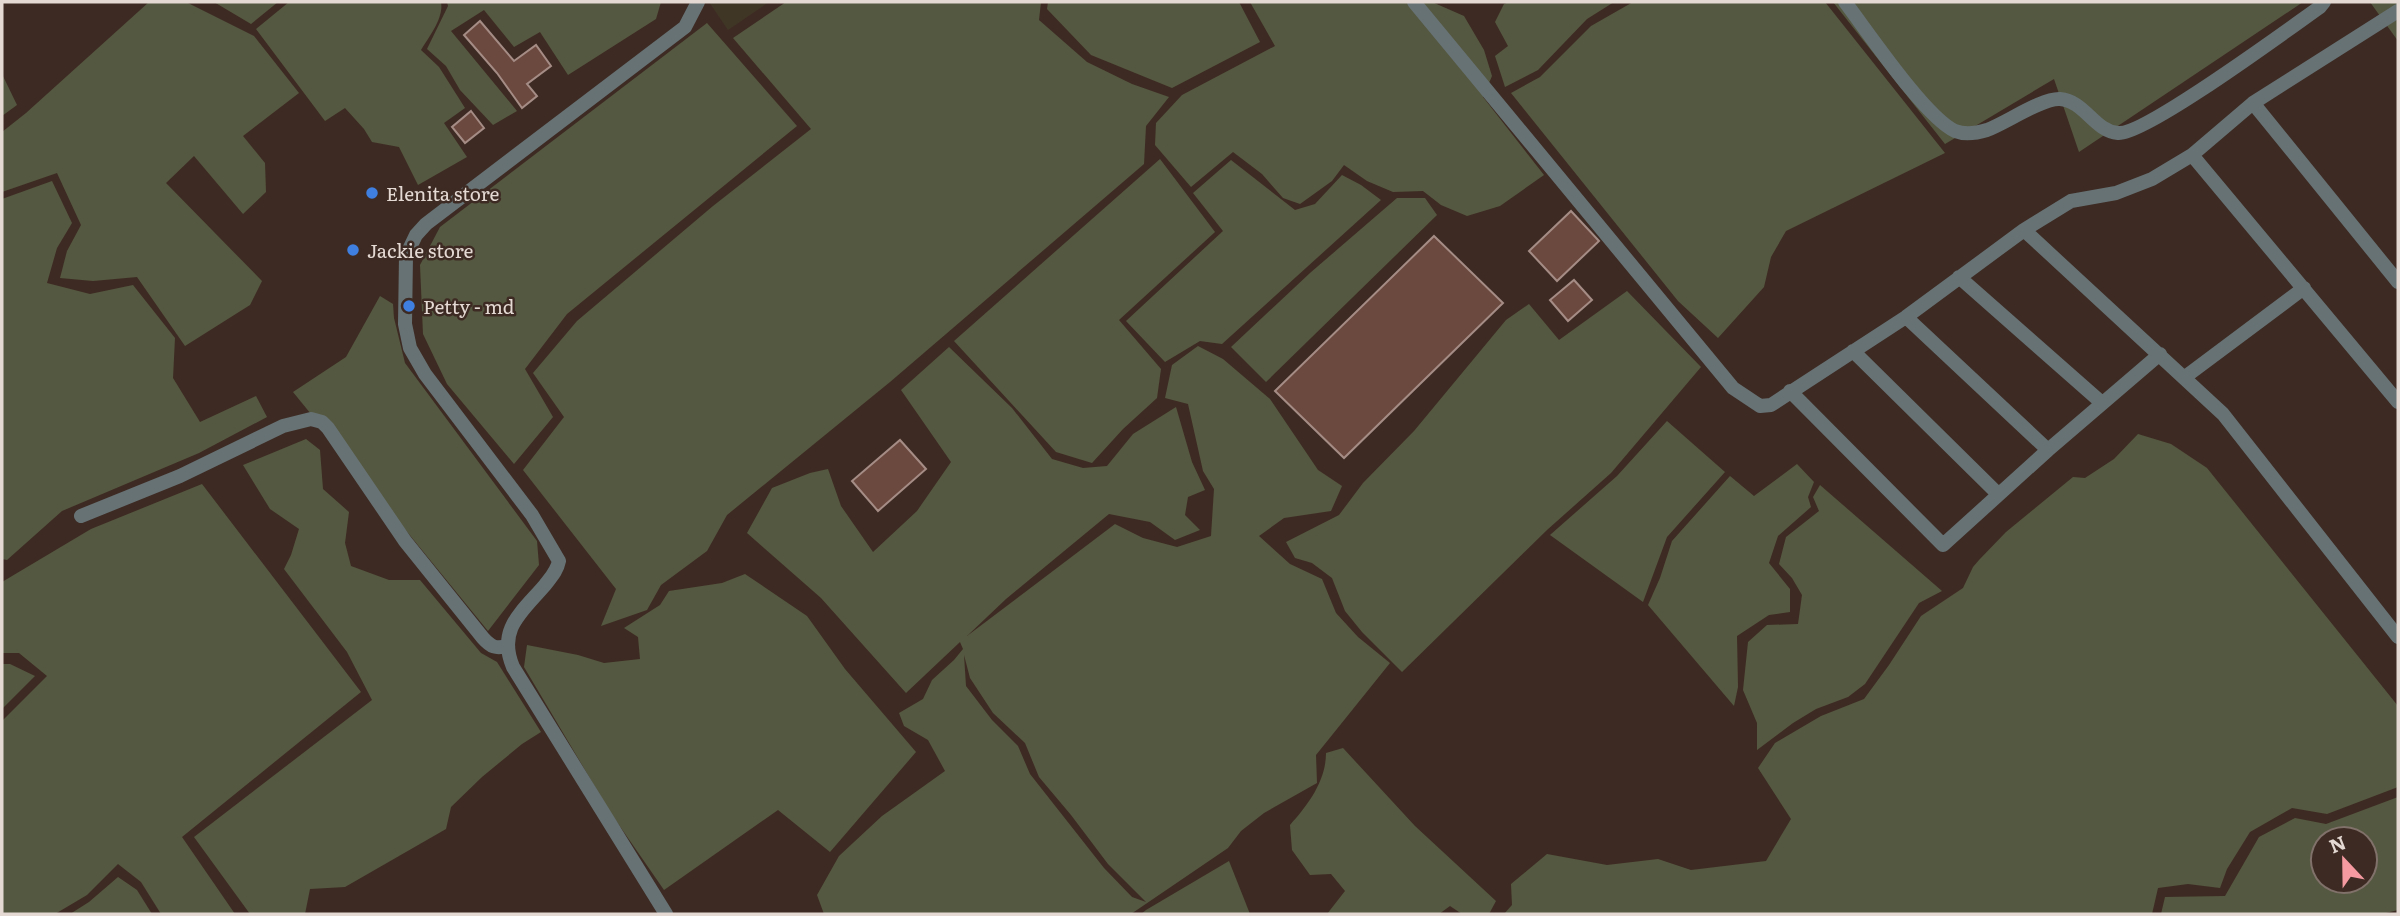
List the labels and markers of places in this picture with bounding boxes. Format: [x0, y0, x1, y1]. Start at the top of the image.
place label: Elenita store [386, 179, 499, 207]
marker: Elenita store [364, 185, 380, 201]
place label: Jackie store [367, 236, 474, 264]
marker: Jackie store [345, 242, 361, 258]
place label: Petty - md [423, 292, 515, 320]
marker: Petty - md [401, 298, 417, 314]

